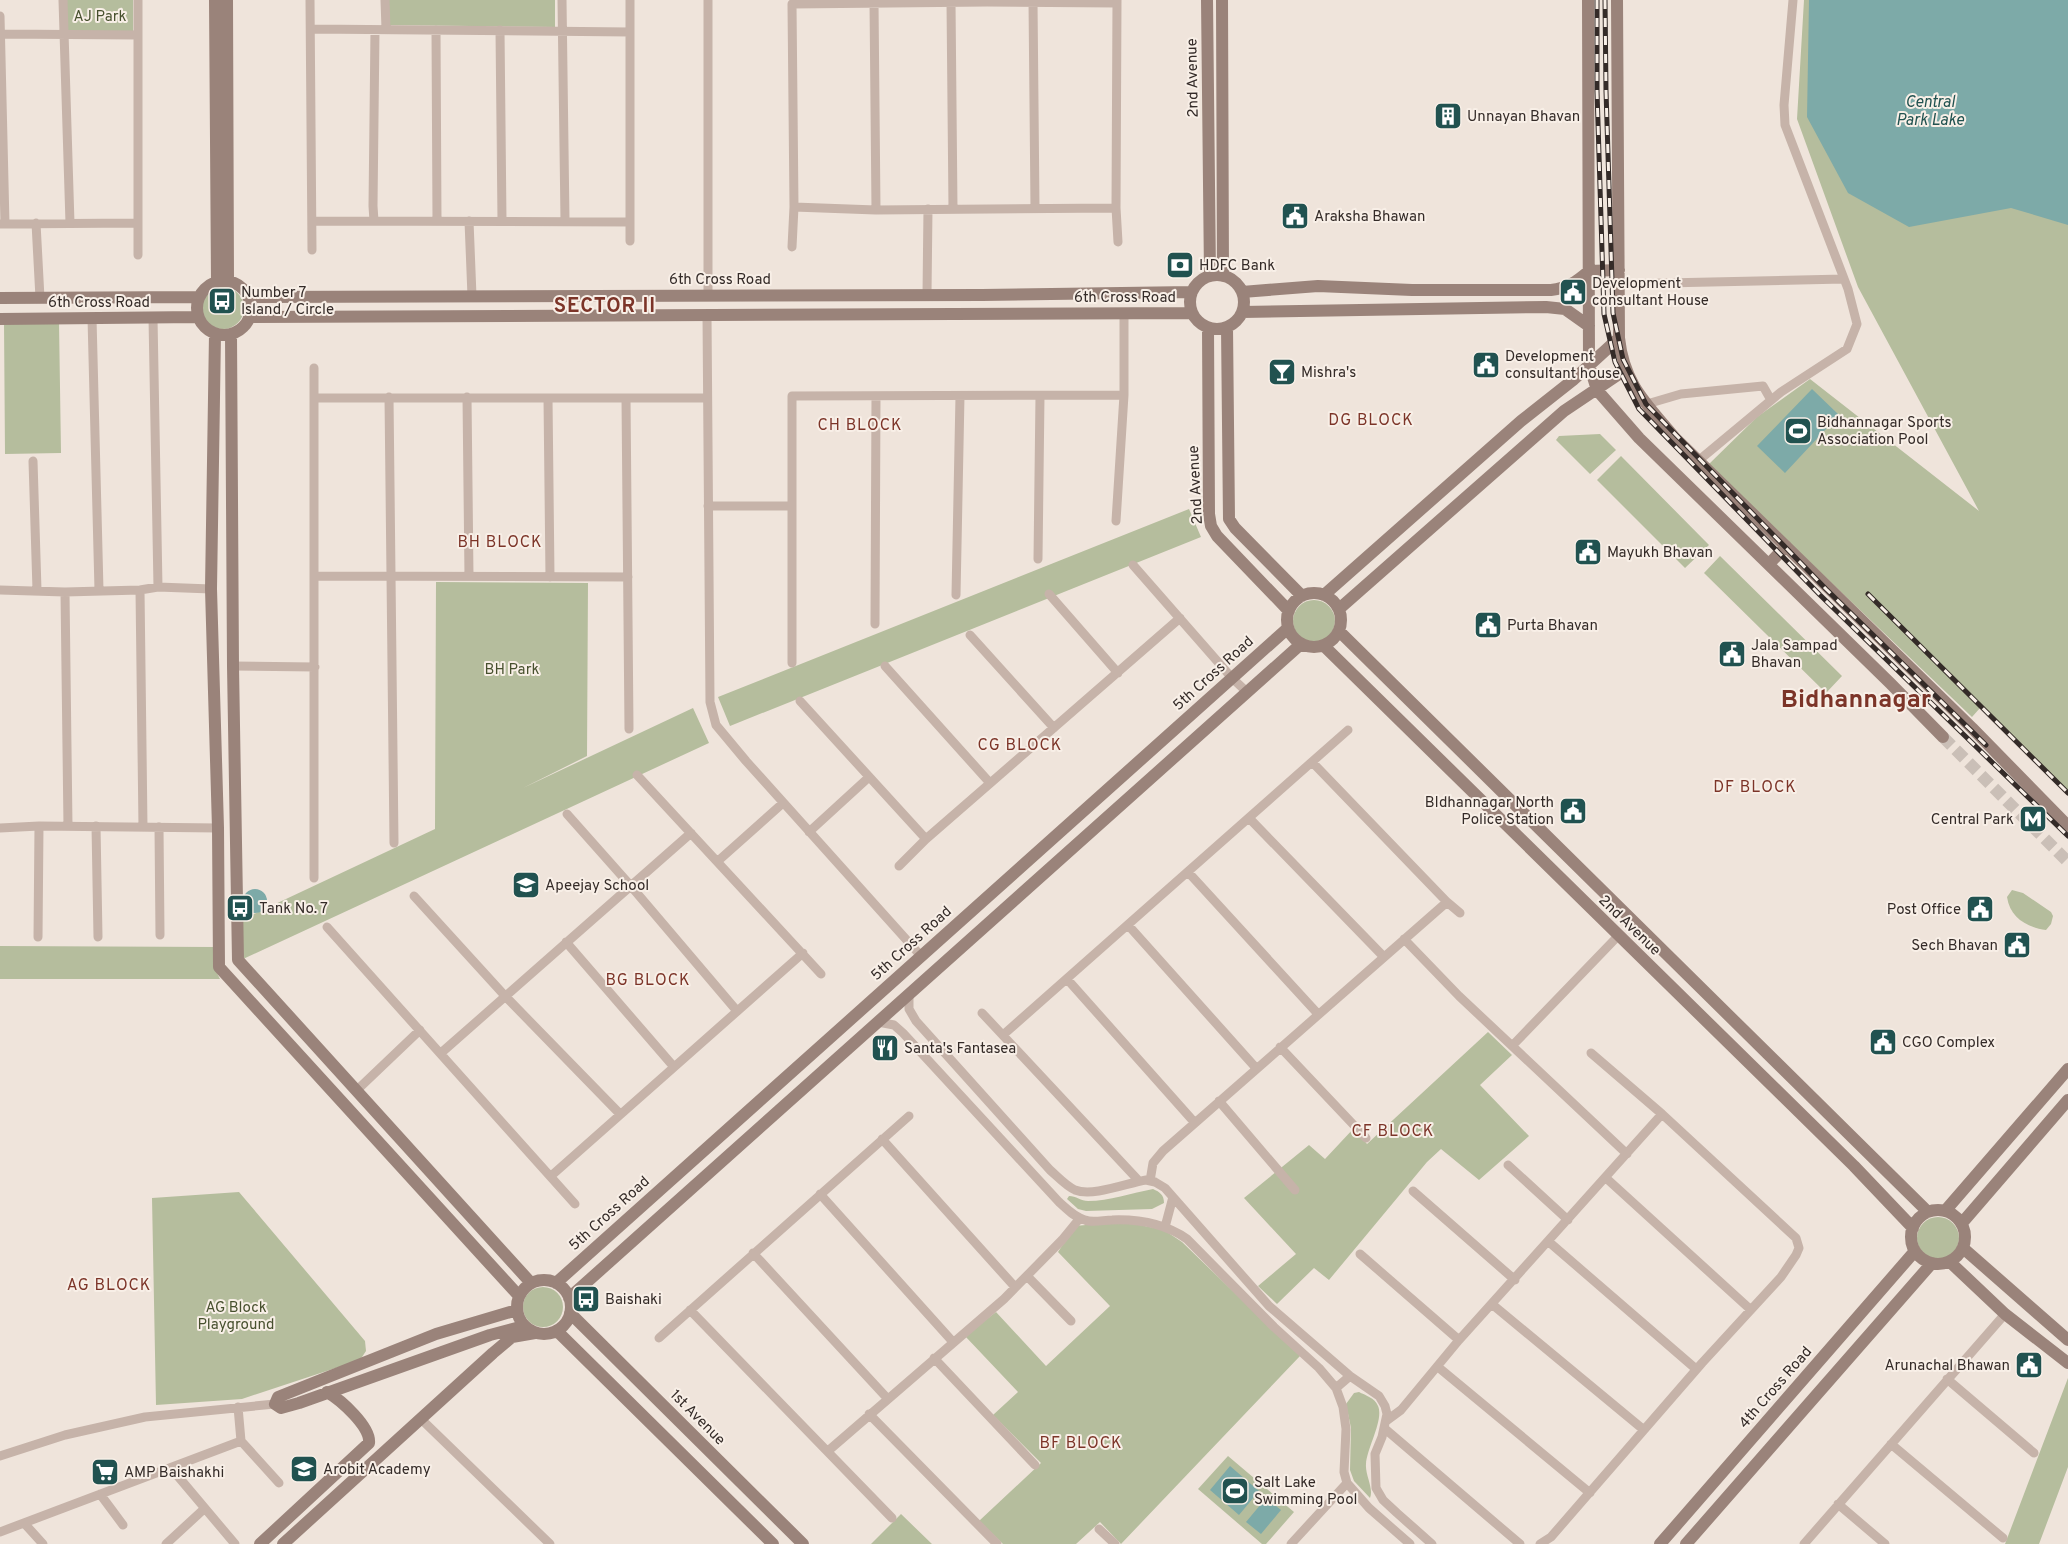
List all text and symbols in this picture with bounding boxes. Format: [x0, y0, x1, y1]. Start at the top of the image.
park label: AJ Park [74, 8, 127, 27]
street label: 2nd Avenue [1183, 38, 1204, 118]
water label: Central Park Lake [1896, 93, 1965, 131]
building icon: Unnayan Bhavan [1433, 101, 1463, 131]
place label: Unnayan Bhavan [1467, 108, 1580, 127]
public building icon: Araksha Bhawan [1280, 201, 1310, 231]
place label: Araksha Bhawan [1314, 208, 1425, 227]
bank icon: HDFC Bank [1165, 250, 1195, 280]
place label: HDFC Bank [1199, 257, 1275, 276]
street label: 6th Cross Road [669, 271, 771, 290]
place label: Development consultant House [1592, 275, 1709, 311]
public building icon: Development consultant House [1558, 277, 1588, 307]
place label: Number 7 Island / Circle [241, 284, 334, 320]
bus stop icon: Number 7 Island / Circle [207, 286, 237, 316]
street label: 6th Cross Road [1074, 289, 1176, 308]
street label: 6th Cross Road [48, 294, 150, 313]
district label: SECTOR II [554, 294, 656, 320]
place label: Development consultant house [1505, 348, 1620, 384]
public building icon: Development consultant house [1471, 350, 1501, 380]
bar icon: Mishra's [1267, 357, 1297, 387]
place label: Mishra's [1301, 364, 1356, 383]
district label: DG BLOCK [1328, 411, 1414, 431]
place label: Bidhannagar Sports Association Pool [1817, 414, 1952, 450]
district label: CH BLOCK [818, 416, 902, 436]
sports icon: Bidhannagar Sports Association Pool [1783, 416, 1813, 446]
street label: 2nd Avenue [1185, 445, 1208, 525]
district label: BH BLOCK [457, 533, 543, 553]
public building icon: Mayukh Bhavan [1573, 537, 1603, 567]
place label: Mayukh Bhavan [1607, 544, 1713, 563]
public building icon: Purta Bhavan [1473, 610, 1503, 640]
place label: Purta Bhavan [1507, 617, 1598, 636]
street label: 5th Cross Road [1170, 633, 1258, 715]
place label: Jala Sampad Bhavan [1751, 637, 1838, 673]
public building icon: Jala Sampad Bhavan [1717, 639, 1747, 669]
park label: BH Park [485, 661, 539, 680]
district label: Bidhannagar [1781, 685, 1932, 717]
district label: CG BLOCK [978, 736, 1062, 756]
district label: DF BLOCK [1713, 778, 1797, 798]
place label: BIdhannagar North Police Station [1425, 794, 1554, 830]
public building icon: BIdhannagar North Police Station [1558, 796, 1588, 826]
metro station icon: Central Park [2018, 804, 2048, 834]
place label: Central Park [1931, 811, 2014, 830]
school or university icon: Apeejay School [511, 870, 541, 900]
place label: Apeejay School [545, 877, 649, 896]
street label: 2nd Avenue [1594, 892, 1664, 960]
bus stop icon: Tank No. 7 [225, 893, 255, 923]
public building icon: Post Office [1965, 894, 1995, 924]
place label: Tank No. 7 [259, 900, 328, 919]
place label: Post Office [1887, 901, 1961, 920]
street label: 5th Cross Road [868, 903, 956, 985]
public building icon: Sech Bhavan [2002, 930, 2032, 960]
place label: Sech Bhavan [1911, 937, 1998, 956]
district label: BG BLOCK [606, 971, 690, 991]
public building icon: CGO Complex [1868, 1027, 1898, 1057]
restaurant icon: Santa's Fantasea [870, 1033, 900, 1063]
place label: CGO Complex [1902, 1034, 1995, 1053]
place label: Santa's Fantasea [904, 1040, 1016, 1059]
district label: CF BLOCK [1352, 1122, 1434, 1142]
street label: 5th Cross Road [566, 1173, 654, 1255]
district label: AG BLOCK [67, 1276, 151, 1296]
bus stop icon: Baishaki [571, 1284, 601, 1314]
place label: Baishaki [605, 1291, 662, 1310]
park label: AG Block Playground [197, 1299, 275, 1335]
street label: 4th Cross Road [1735, 1343, 1817, 1433]
public building icon: Arunachal Bhawan [2014, 1350, 2044, 1380]
place label: Arunachal Bhawan [1884, 1357, 2010, 1376]
street label: 1st Avenue [665, 1386, 729, 1450]
district label: BF BLOCK [1040, 1434, 1123, 1454]
school or university icon: Arobit Academy [289, 1454, 319, 1484]
supermarket icon: AMP Baishakhi [90, 1457, 120, 1487]
place label: Arobit Academy [323, 1461, 431, 1480]
place label: AMP Baishakhi [124, 1464, 224, 1483]
place label: Salt Lake Swimming Pool [1254, 1474, 1357, 1510]
sports icon: Salt Lake Swimming Pool [1220, 1476, 1250, 1506]

